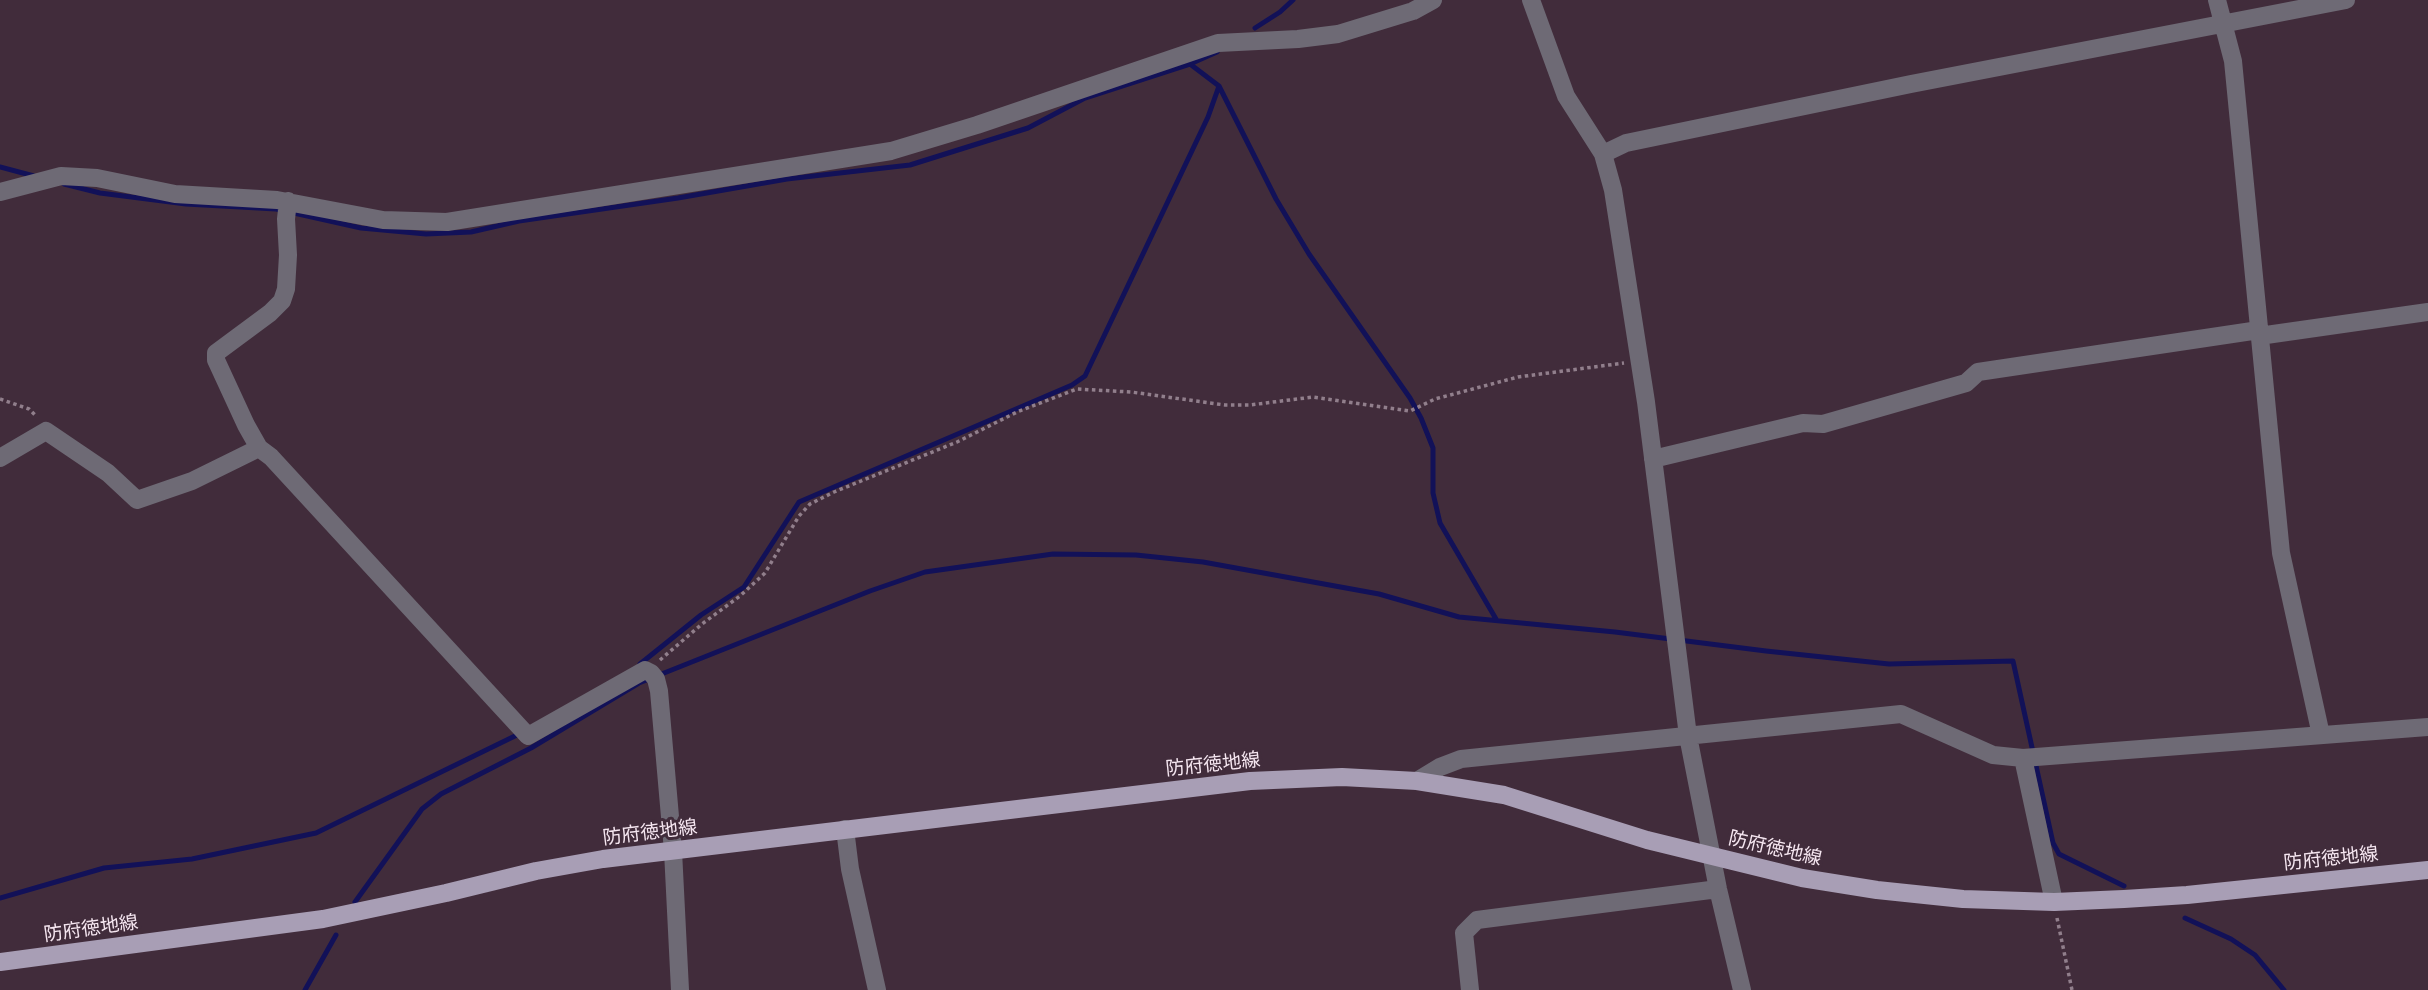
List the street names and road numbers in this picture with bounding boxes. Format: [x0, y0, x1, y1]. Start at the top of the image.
street label: 防府徳地線 [1165, 749, 1261, 781]
street label: 防府徳地線 [601, 816, 699, 850]
street label: 防府徳地線 [1726, 827, 1824, 871]
street label: 防府徳地線 [2283, 843, 2379, 875]
street label: 防府徳地線 [42, 911, 140, 947]

